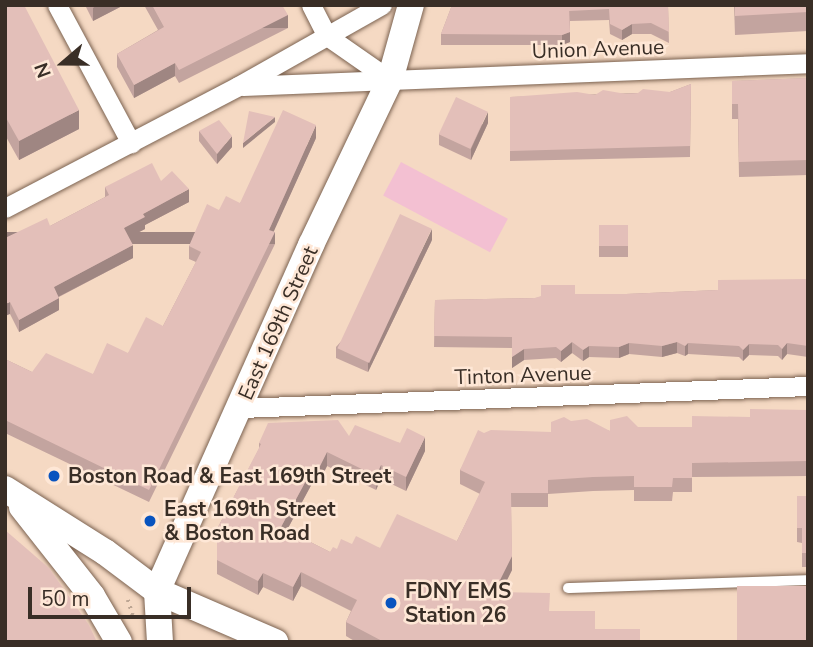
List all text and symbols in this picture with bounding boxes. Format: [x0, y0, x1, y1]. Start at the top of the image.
north arrow [28, 28, 98, 98]
street label: Union Avenue [531, 34, 665, 64]
text: N [29, 59, 58, 81]
street label: East 169th Street [233, 242, 323, 404]
street label: Tinton Avenue [454, 360, 592, 390]
place label: Boston Road & East 169th Street [68, 463, 391, 489]
marker: Boston Road & East 169th Street [46, 468, 62, 484]
place label: East 169th Street & Boston Road [164, 496, 336, 546]
marker: East 169th Street & Boston Road [142, 513, 158, 529]
scale bar [32, 574, 194, 618]
place label: FDNY EMS Station 26 [405, 578, 511, 628]
text: 50 m [41, 585, 90, 613]
marker: FDNY EMS Station 26 [383, 595, 399, 611]

